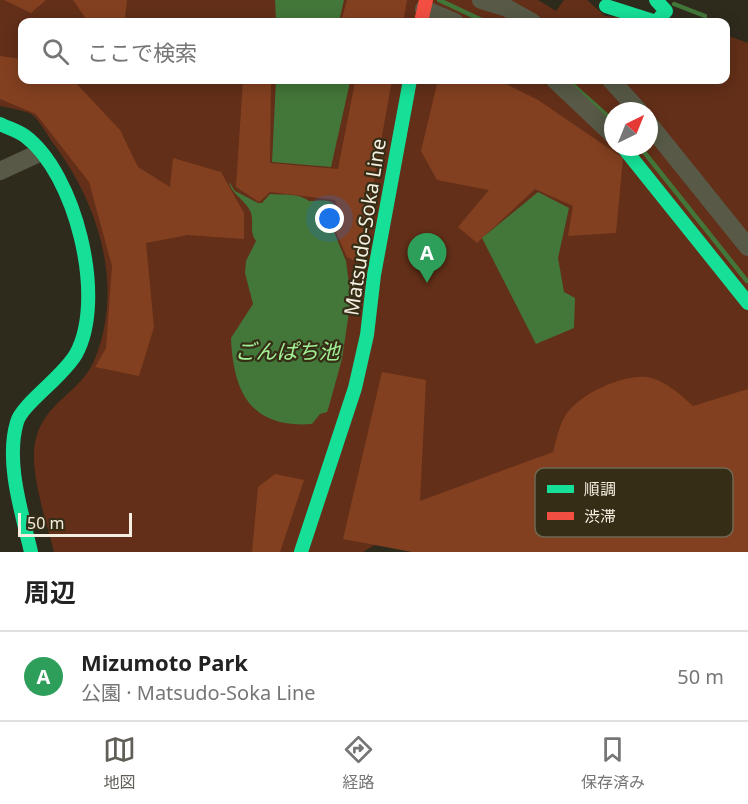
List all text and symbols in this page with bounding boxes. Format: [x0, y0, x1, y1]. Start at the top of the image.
search box [18, 18, 730, 84]
icon: search [39, 35, 72, 68]
text: ここで検索 [87, 37, 197, 67]
north arrow [604, 102, 658, 156]
street label: Matsudo-Soka Line [337, 136, 392, 317]
your location [315, 204, 344, 233]
pin: A [408, 234, 446, 283]
water label: ごんぱち池 [235, 337, 341, 365]
legend [535, 468, 733, 537]
text: 順調 [584, 478, 616, 500]
text: 渋滞 [584, 505, 616, 527]
scale bar [18, 510, 132, 538]
text: 50 m [27, 512, 64, 534]
text: 周辺 [24, 574, 76, 610]
text: Mizumoto Park [81, 647, 248, 677]
text: A [37, 663, 50, 690]
text: 50 m [677, 663, 724, 690]
text: 公園 · Matsudo-Soka Line [81, 679, 316, 706]
tab: 地図 [103, 733, 136, 793]
tab: 経路 [342, 733, 375, 793]
tab: 保存済み [581, 733, 645, 793]

